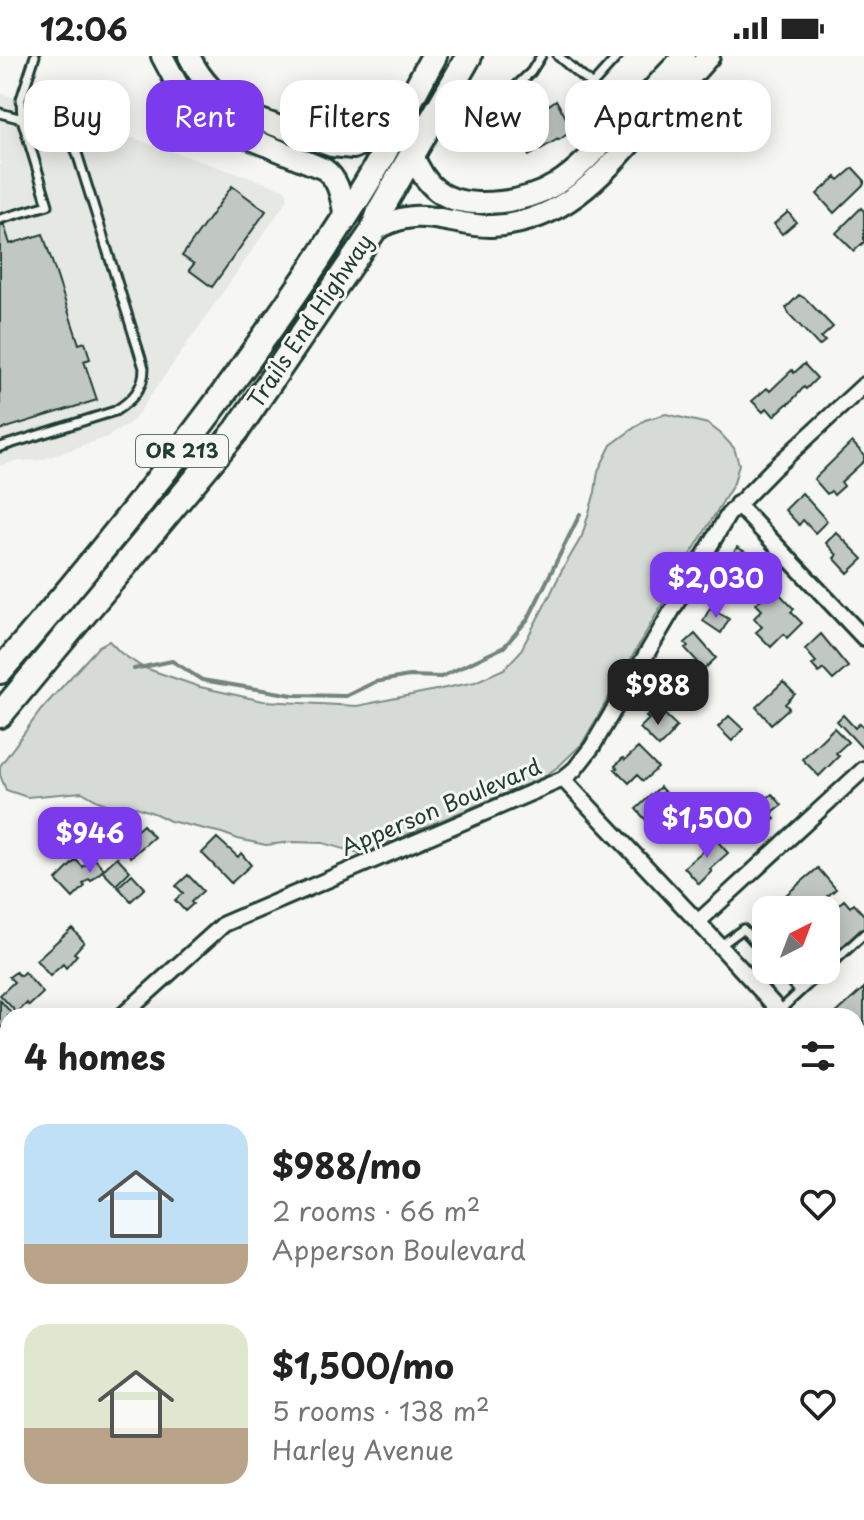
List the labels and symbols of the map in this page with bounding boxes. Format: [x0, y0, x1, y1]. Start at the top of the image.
street label: Trails End Highway [238, 226, 379, 414]
road number: OR 213 [136, 435, 228, 467]
pin: $2,030 [651, 552, 781, 620]
pin: $988 [611, 659, 705, 727]
street label: Apperson Boulevard [335, 748, 546, 863]
pin: $1,500 [642, 792, 772, 860]
pin: $946 [43, 807, 137, 875]
north arrow [752, 896, 840, 984]

